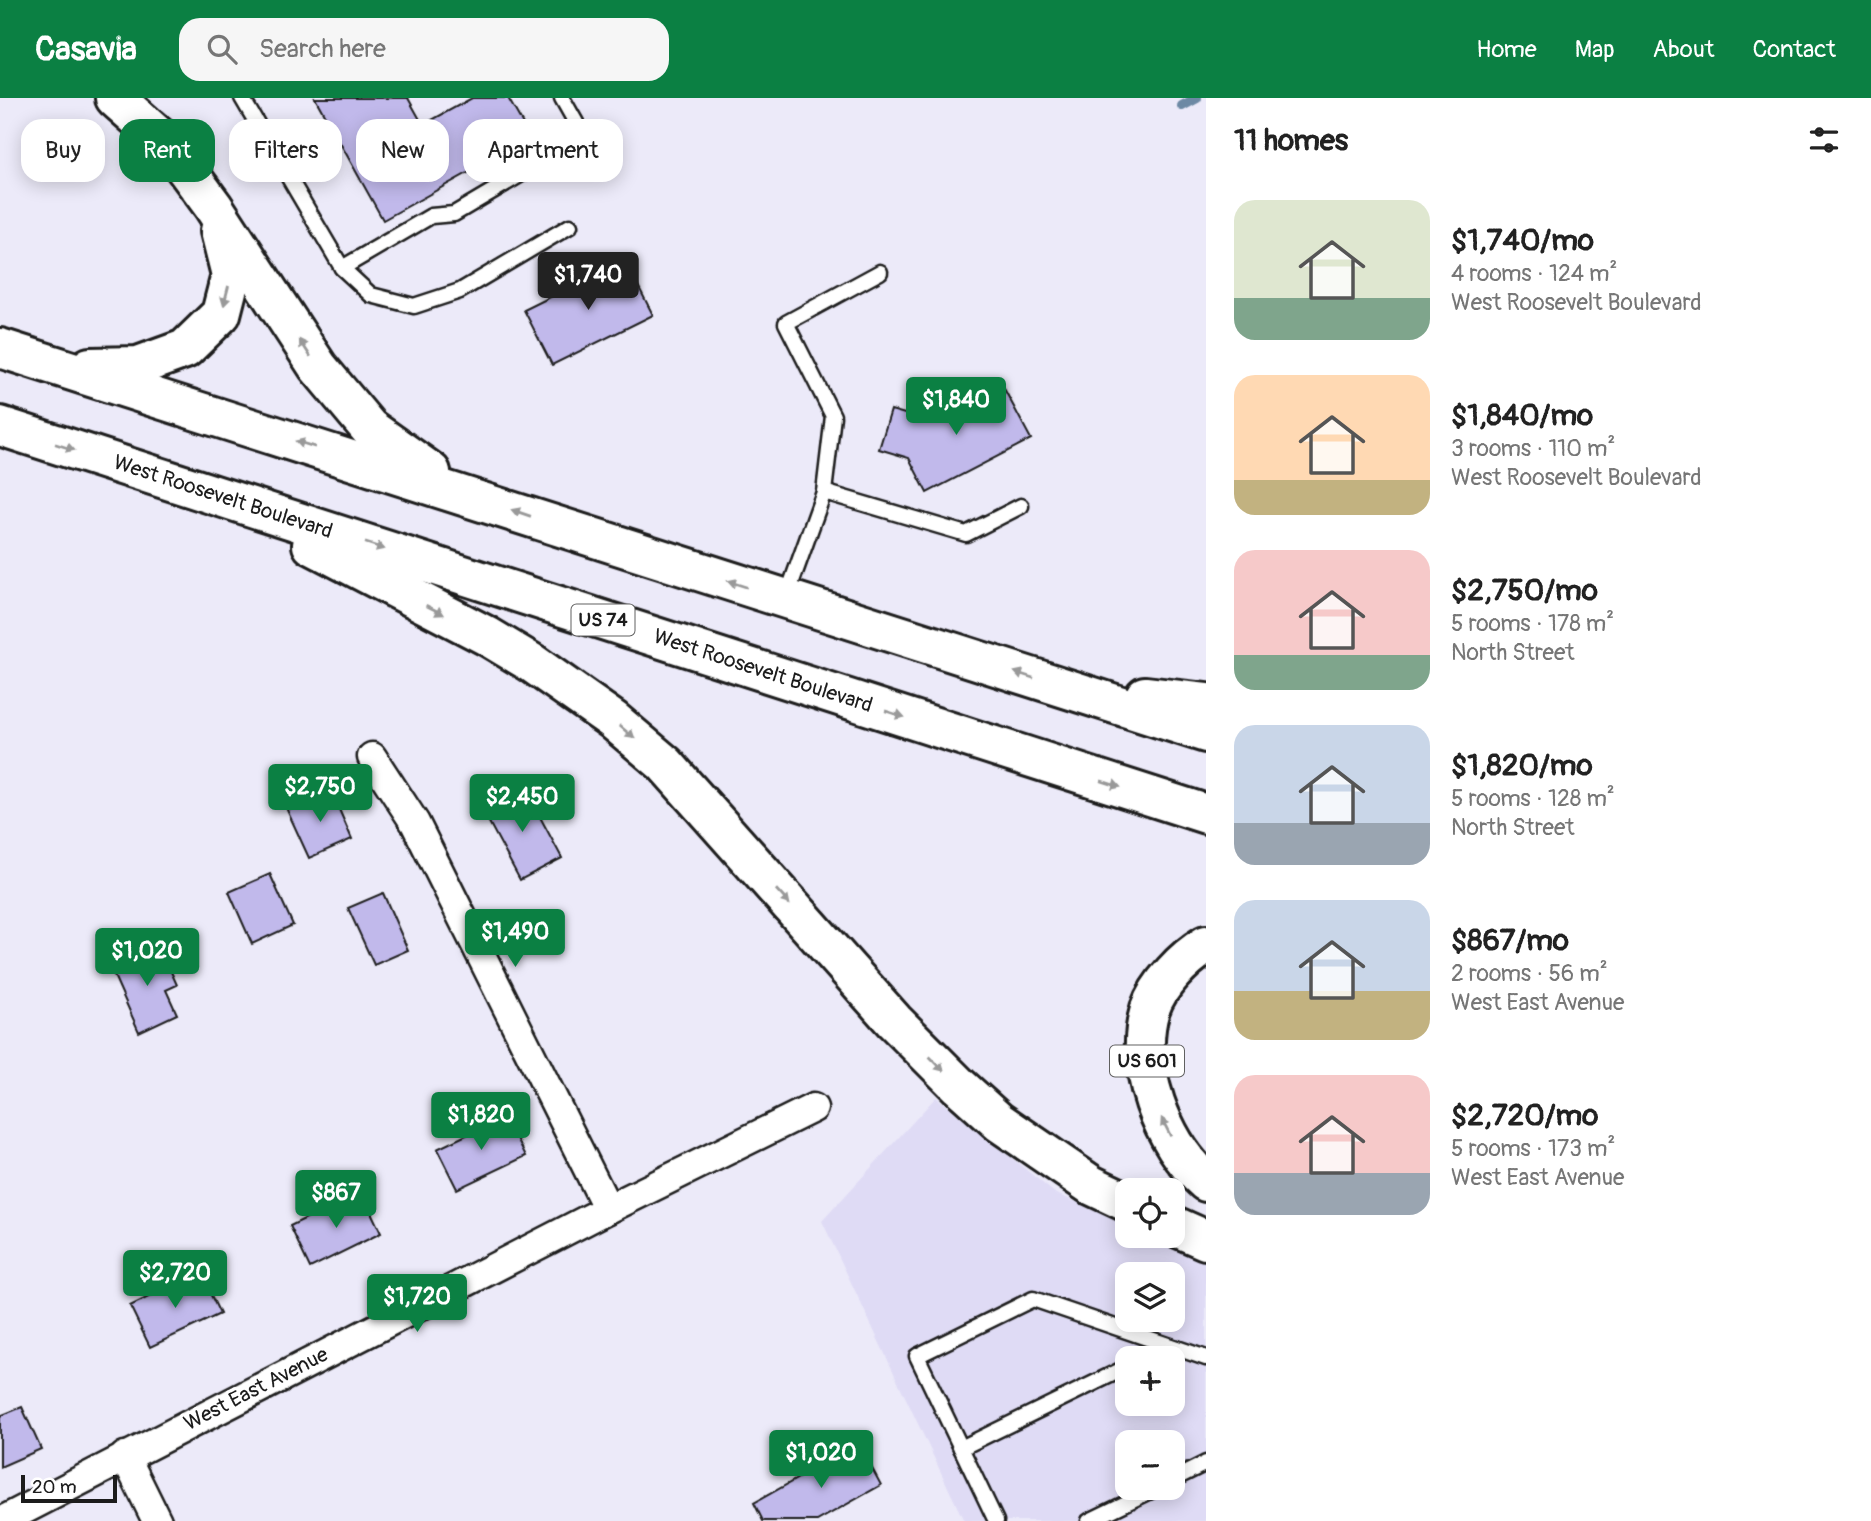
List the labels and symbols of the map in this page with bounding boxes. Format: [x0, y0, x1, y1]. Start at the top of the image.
pin: $1,740 [531, 252, 645, 312]
one-way arrow [220, 285, 231, 307]
one-way arrow [299, 339, 312, 358]
pin: $1,840 [899, 378, 1013, 437]
one-way arrow [294, 438, 315, 448]
one-way arrow [55, 442, 76, 452]
street label: West Roosevelt Boulevard [110, 449, 336, 545]
one-way arrow [511, 507, 532, 518]
one-way arrow [365, 541, 386, 552]
one-way arrow [727, 578, 748, 589]
road number: US 74 [572, 604, 634, 636]
one-way arrow [425, 605, 445, 616]
street label: West Roosevelt Boulevard [650, 623, 876, 719]
one-way arrow [1014, 669, 1035, 680]
one-way arrow [884, 709, 905, 720]
one-way arrow [618, 724, 635, 739]
pin: $2,750 [263, 764, 377, 824]
pin: $2,450 [465, 774, 579, 834]
one-way arrow [1101, 779, 1122, 790]
one-way arrow [775, 888, 790, 905]
pin: $1,490 [458, 910, 572, 969]
pin: $1,020 [90, 928, 204, 988]
road number: US 601 [1110, 1046, 1184, 1077]
one-way arrow [928, 1055, 944, 1072]
pin: $1,820 [424, 1093, 538, 1152]
one-way arrow [1161, 1116, 1173, 1136]
pin: $867 [295, 1170, 377, 1230]
pin: $2,720 [118, 1250, 232, 1310]
pin: $1,720 [360, 1274, 474, 1334]
street label: West East Avenue [179, 1341, 333, 1437]
pin: $1,020 [764, 1430, 878, 1490]
scale bar [21, 1472, 117, 1504]

